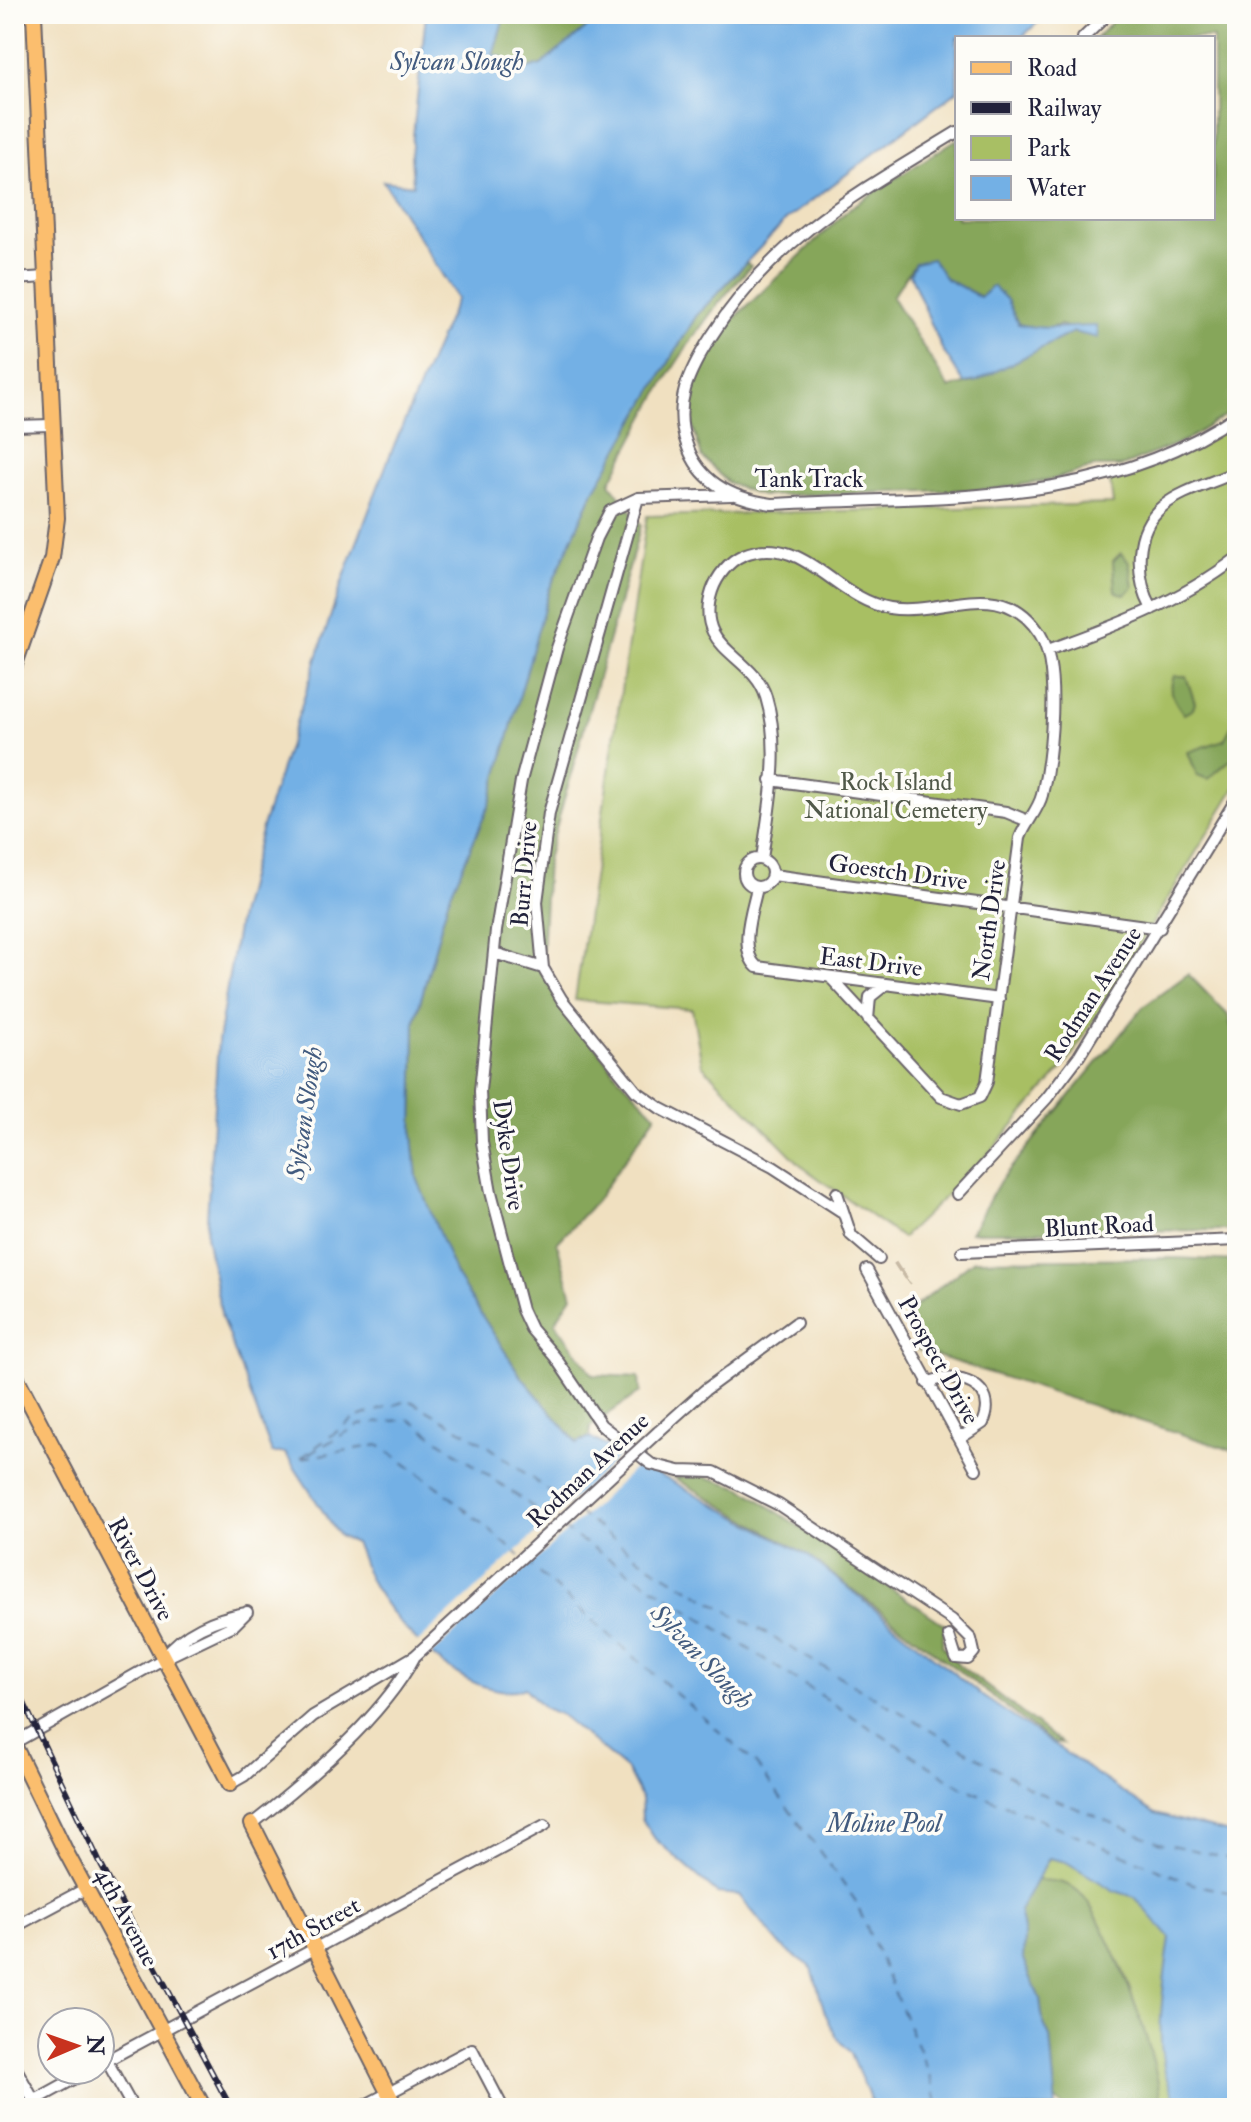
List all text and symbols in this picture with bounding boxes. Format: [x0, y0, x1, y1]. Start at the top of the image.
legend [955, 36, 1215, 220]
water label: Sylvan Slough [389, 46, 524, 78]
text: Road [1027, 53, 1077, 84]
text: Railway [1027, 93, 1102, 124]
text: Park [1027, 133, 1071, 164]
text: Water [1026, 173, 1086, 204]
street label: Tank Track [754, 464, 864, 495]
park label: Rock Island National Cemetery [804, 767, 988, 826]
street label: Burr Drive [504, 820, 545, 928]
street label: Goestch Drive [826, 847, 969, 898]
street label: North Drive [966, 858, 1013, 983]
street label: Rodman Avenue [1038, 921, 1149, 1068]
street label: East Drive [818, 941, 924, 984]
water label: Sylvan Slough [280, 1045, 330, 1183]
street label: Dyke Drive [485, 1098, 532, 1212]
street label: Blunt Road [1044, 1208, 1155, 1245]
street label: Prospect Drive [891, 1291, 987, 1430]
street label: Rodman Avenue [521, 1406, 656, 1535]
street label: River Drive [100, 1512, 181, 1626]
water label: Sylvan Slough [643, 1597, 759, 1716]
water label: Moline Pool [825, 1808, 943, 1840]
street label: 4th Avenue [88, 1862, 166, 1972]
street label: 17th Street [261, 1890, 366, 1967]
north arrow [36, 2006, 116, 2086]
text: N [81, 2034, 109, 2056]

